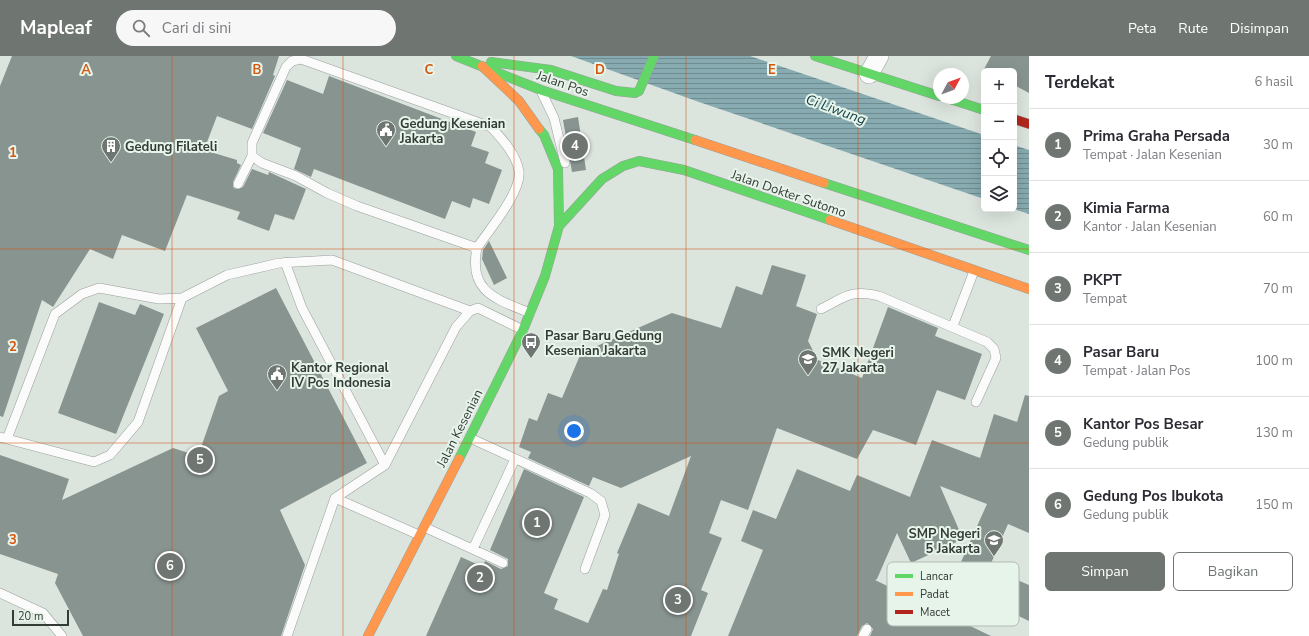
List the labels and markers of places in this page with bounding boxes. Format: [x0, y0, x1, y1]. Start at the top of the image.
place label: Gedung Kesenian Jakarta [399, 115, 505, 148]
public building icon: Gedung Kesenian Jakarta [375, 119, 397, 147]
pin: 4 [562, 131, 588, 161]
building icon: Gedung Filateli [100, 135, 122, 163]
place label: Gedung Filateli [125, 138, 217, 156]
place label: Pasar Baru Gedung Kesenian Jakarta [545, 327, 662, 360]
bus stop icon: Pasar Baru Gedung Kesenian Jakarta [520, 331, 542, 359]
place label: SMK Negeri 27 Jakarta [822, 344, 894, 377]
school or university icon: SMK Negeri 27 Jakarta [797, 348, 819, 376]
place label: Kantor Regional IV Pos Indonesia [291, 359, 391, 392]
public building icon: Kantor Regional IV Pos Indonesia [266, 363, 288, 391]
pin: 5 [187, 445, 213, 475]
pin: 1 [524, 508, 550, 538]
place label: SMP Negeri 5 Jakarta [908, 525, 980, 558]
school or university icon: SMP Negeri 5 Jakarta [983, 529, 1005, 557]
pin: 6 [157, 551, 183, 581]
pin: 2 [467, 563, 493, 593]
pin: 3 [665, 585, 691, 615]

